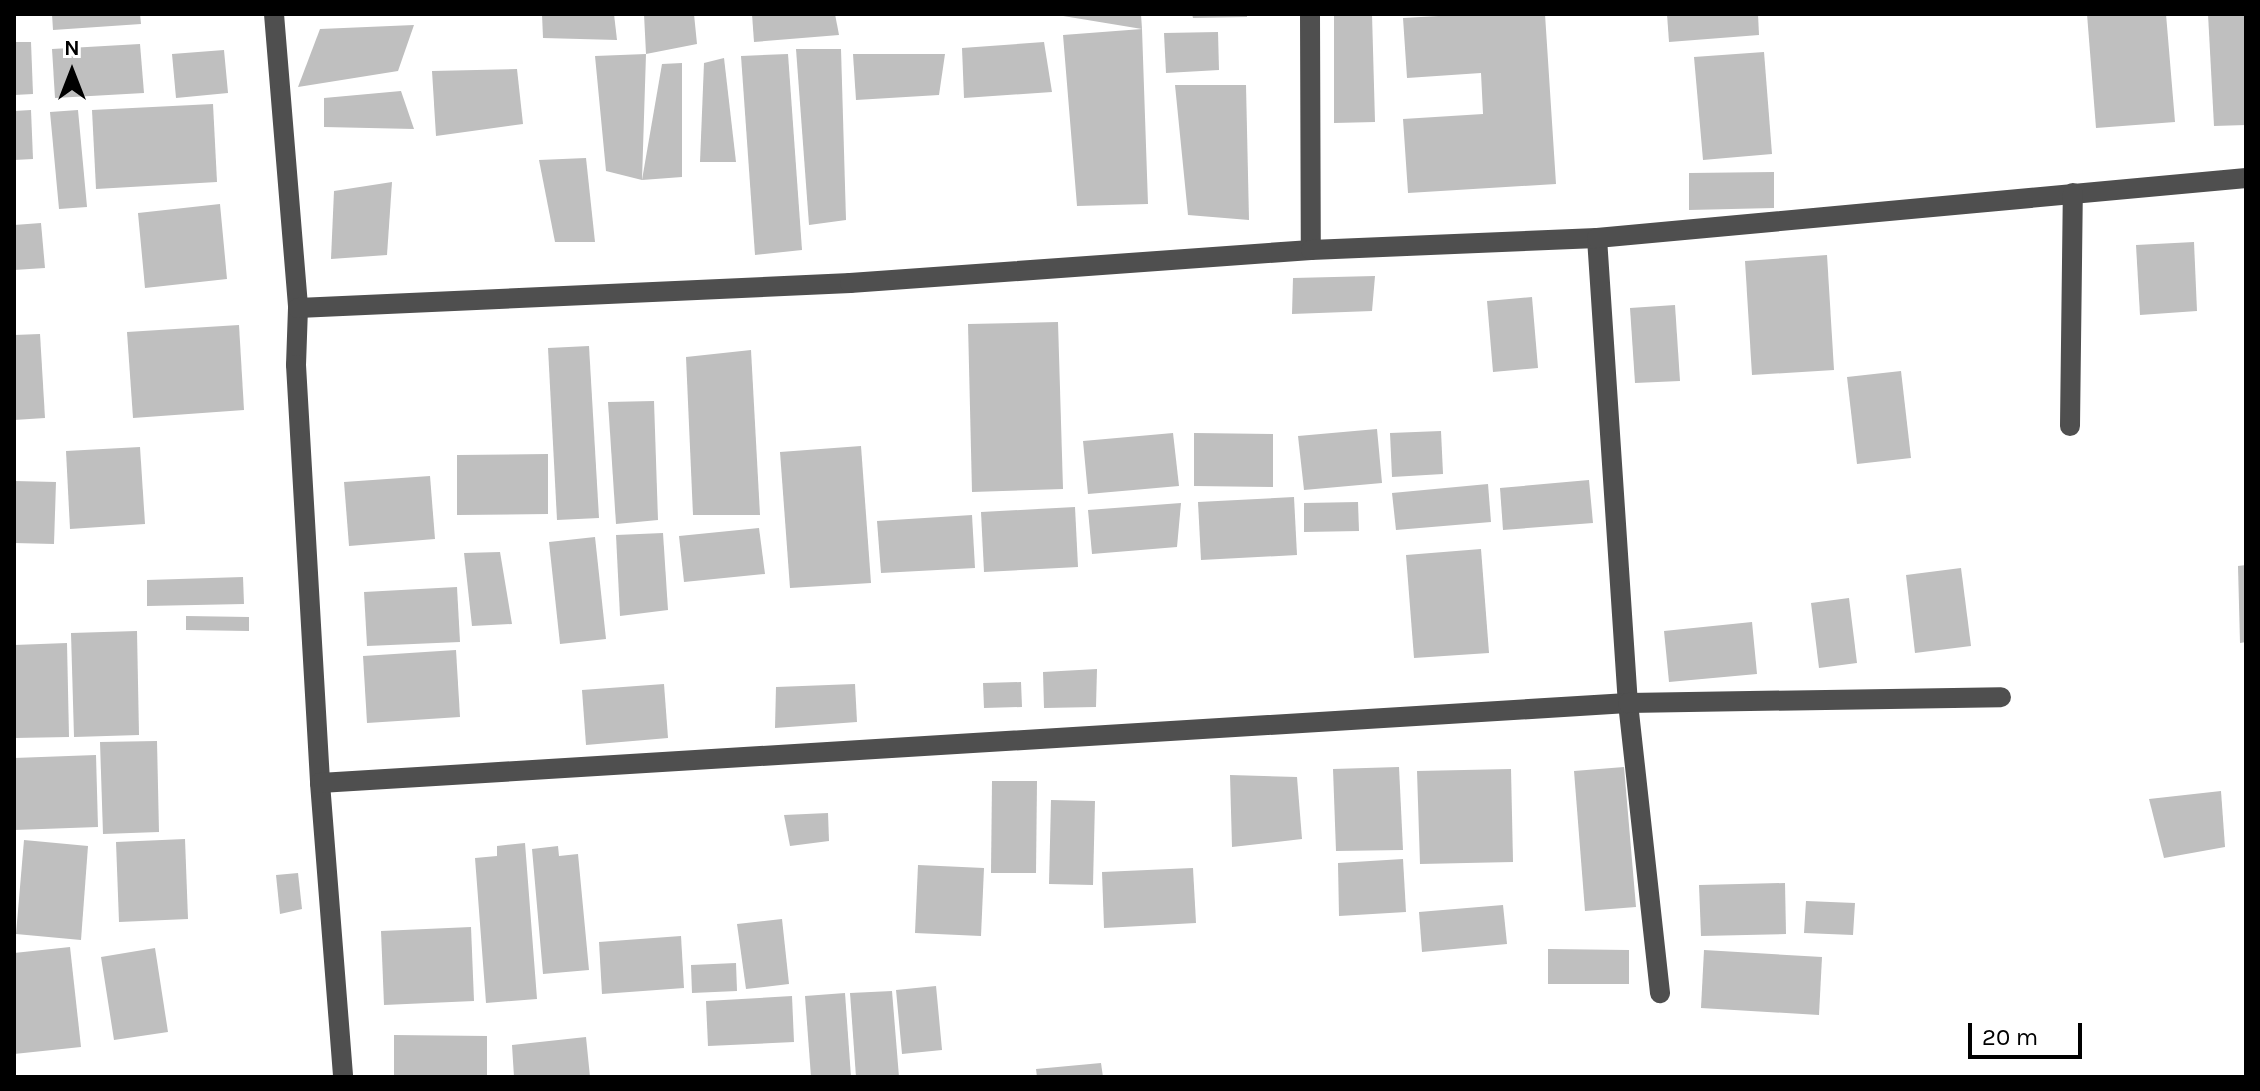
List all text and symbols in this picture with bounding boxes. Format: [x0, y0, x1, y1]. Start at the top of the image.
north arrow [32, 32, 112, 112]
text: N [64, 35, 80, 61]
scale bar [1972, 1007, 2086, 1057]
text: 20 m [1982, 1023, 2038, 1051]

